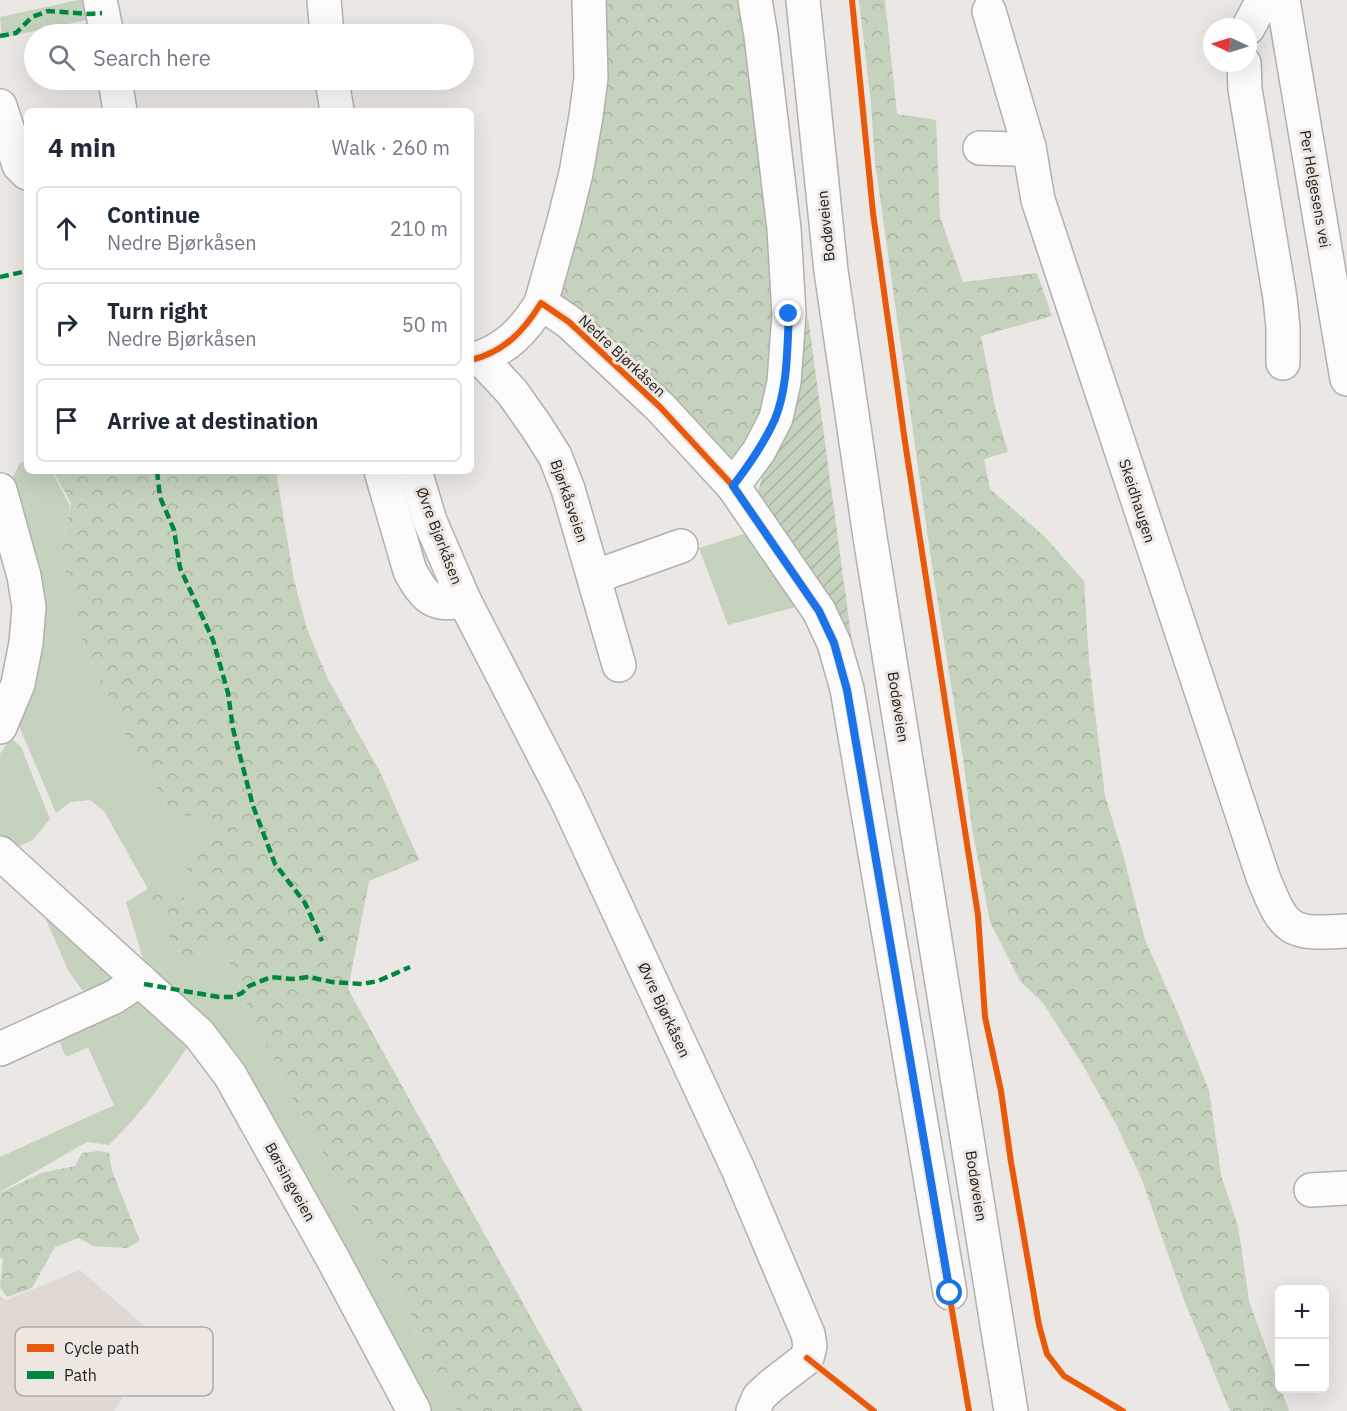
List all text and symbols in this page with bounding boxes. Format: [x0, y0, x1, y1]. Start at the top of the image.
north arrow [1203, 18, 1257, 72]
search box [24, 24, 474, 90]
icon: search [45, 41, 78, 74]
text: Search here [93, 43, 211, 72]
street label: Per Helgesens vei [1296, 129, 1335, 249]
text: 4 min [48, 130, 116, 164]
text: Walk · 260 m [332, 134, 450, 161]
street label: Bodøveien [812, 190, 839, 262]
text: Continue [107, 200, 200, 229]
icon: ahead [50, 212, 83, 245]
text: 210 m [390, 215, 448, 242]
text: Nedre Bjørkåsen [107, 229, 257, 256]
text: Turn right [107, 296, 208, 325]
route end [775, 300, 801, 326]
icon: right [50, 308, 83, 341]
street label: Nedre Bjørkåsen [575, 310, 670, 401]
text: 50 m [402, 311, 448, 338]
text: Nedre Bjørkåsen [107, 325, 257, 352]
icon: arrive [50, 404, 83, 437]
text: Arrive at destination [107, 406, 318, 435]
street label: Bjørkåsveien [546, 457, 593, 545]
street label: Skeidhaugen [1115, 457, 1160, 545]
street label: Øvre Bjørkåsen [412, 484, 467, 587]
street label: Bodøveien [884, 670, 913, 744]
street label: Øvre Bjørkåsen [634, 959, 695, 1060]
street label: Børsingveien [261, 1139, 320, 1225]
street label: Bodøveien [962, 1149, 991, 1223]
route start [936, 1279, 962, 1305]
map controls [1275, 1285, 1329, 1393]
button: + [1275, 1285, 1329, 1339]
legend [15, 1327, 213, 1396]
text: Cycle path [64, 1338, 139, 1358]
button: − [1275, 1339, 1329, 1393]
text: Path [64, 1365, 97, 1385]

